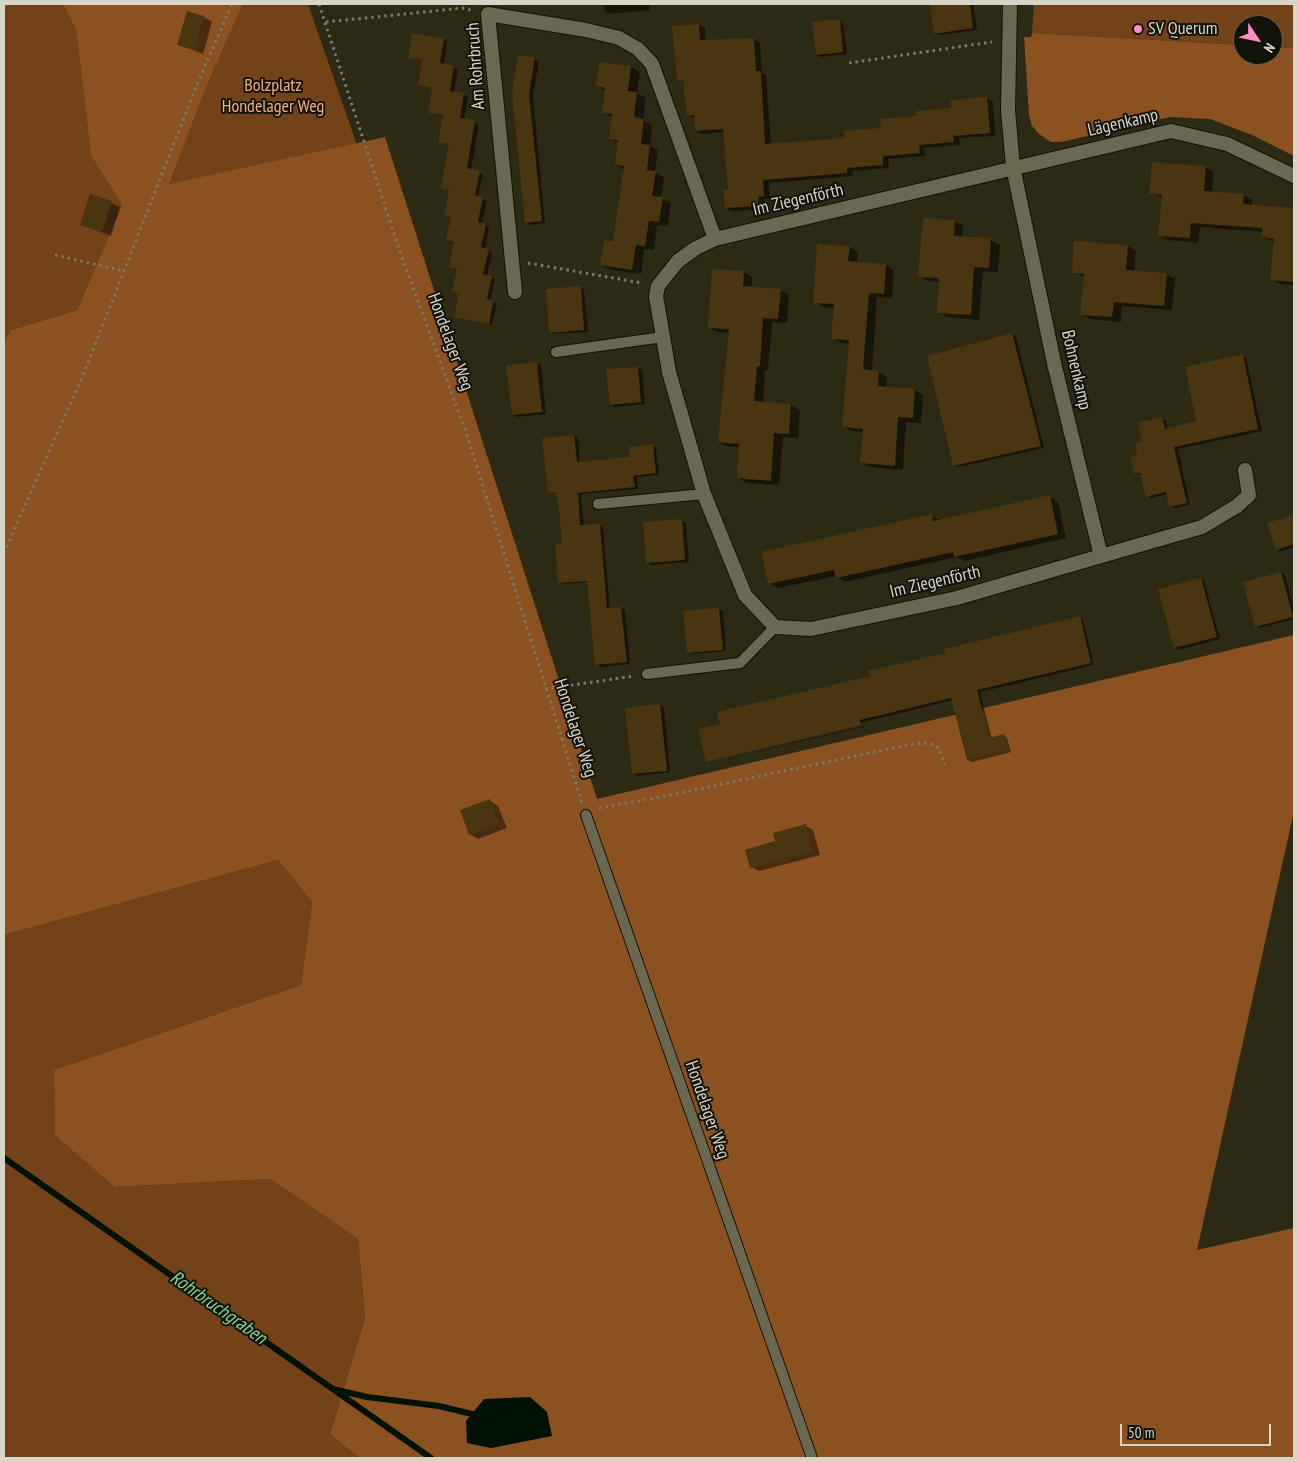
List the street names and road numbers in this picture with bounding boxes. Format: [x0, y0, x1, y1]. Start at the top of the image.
street label: Am Rohrbruch [462, 22, 490, 110]
street label: Lägenkamp [1086, 104, 1160, 142]
street label: Im Ziegenförth [751, 179, 845, 221]
street label: Hondelager Weg [422, 290, 478, 394]
street label: Bohnenkamp [1056, 328, 1096, 412]
street label: Im Ziegenförth [888, 561, 982, 603]
street label: Hondelager Weg [549, 676, 601, 780]
street label: Hondelager Weg [680, 1058, 734, 1162]

